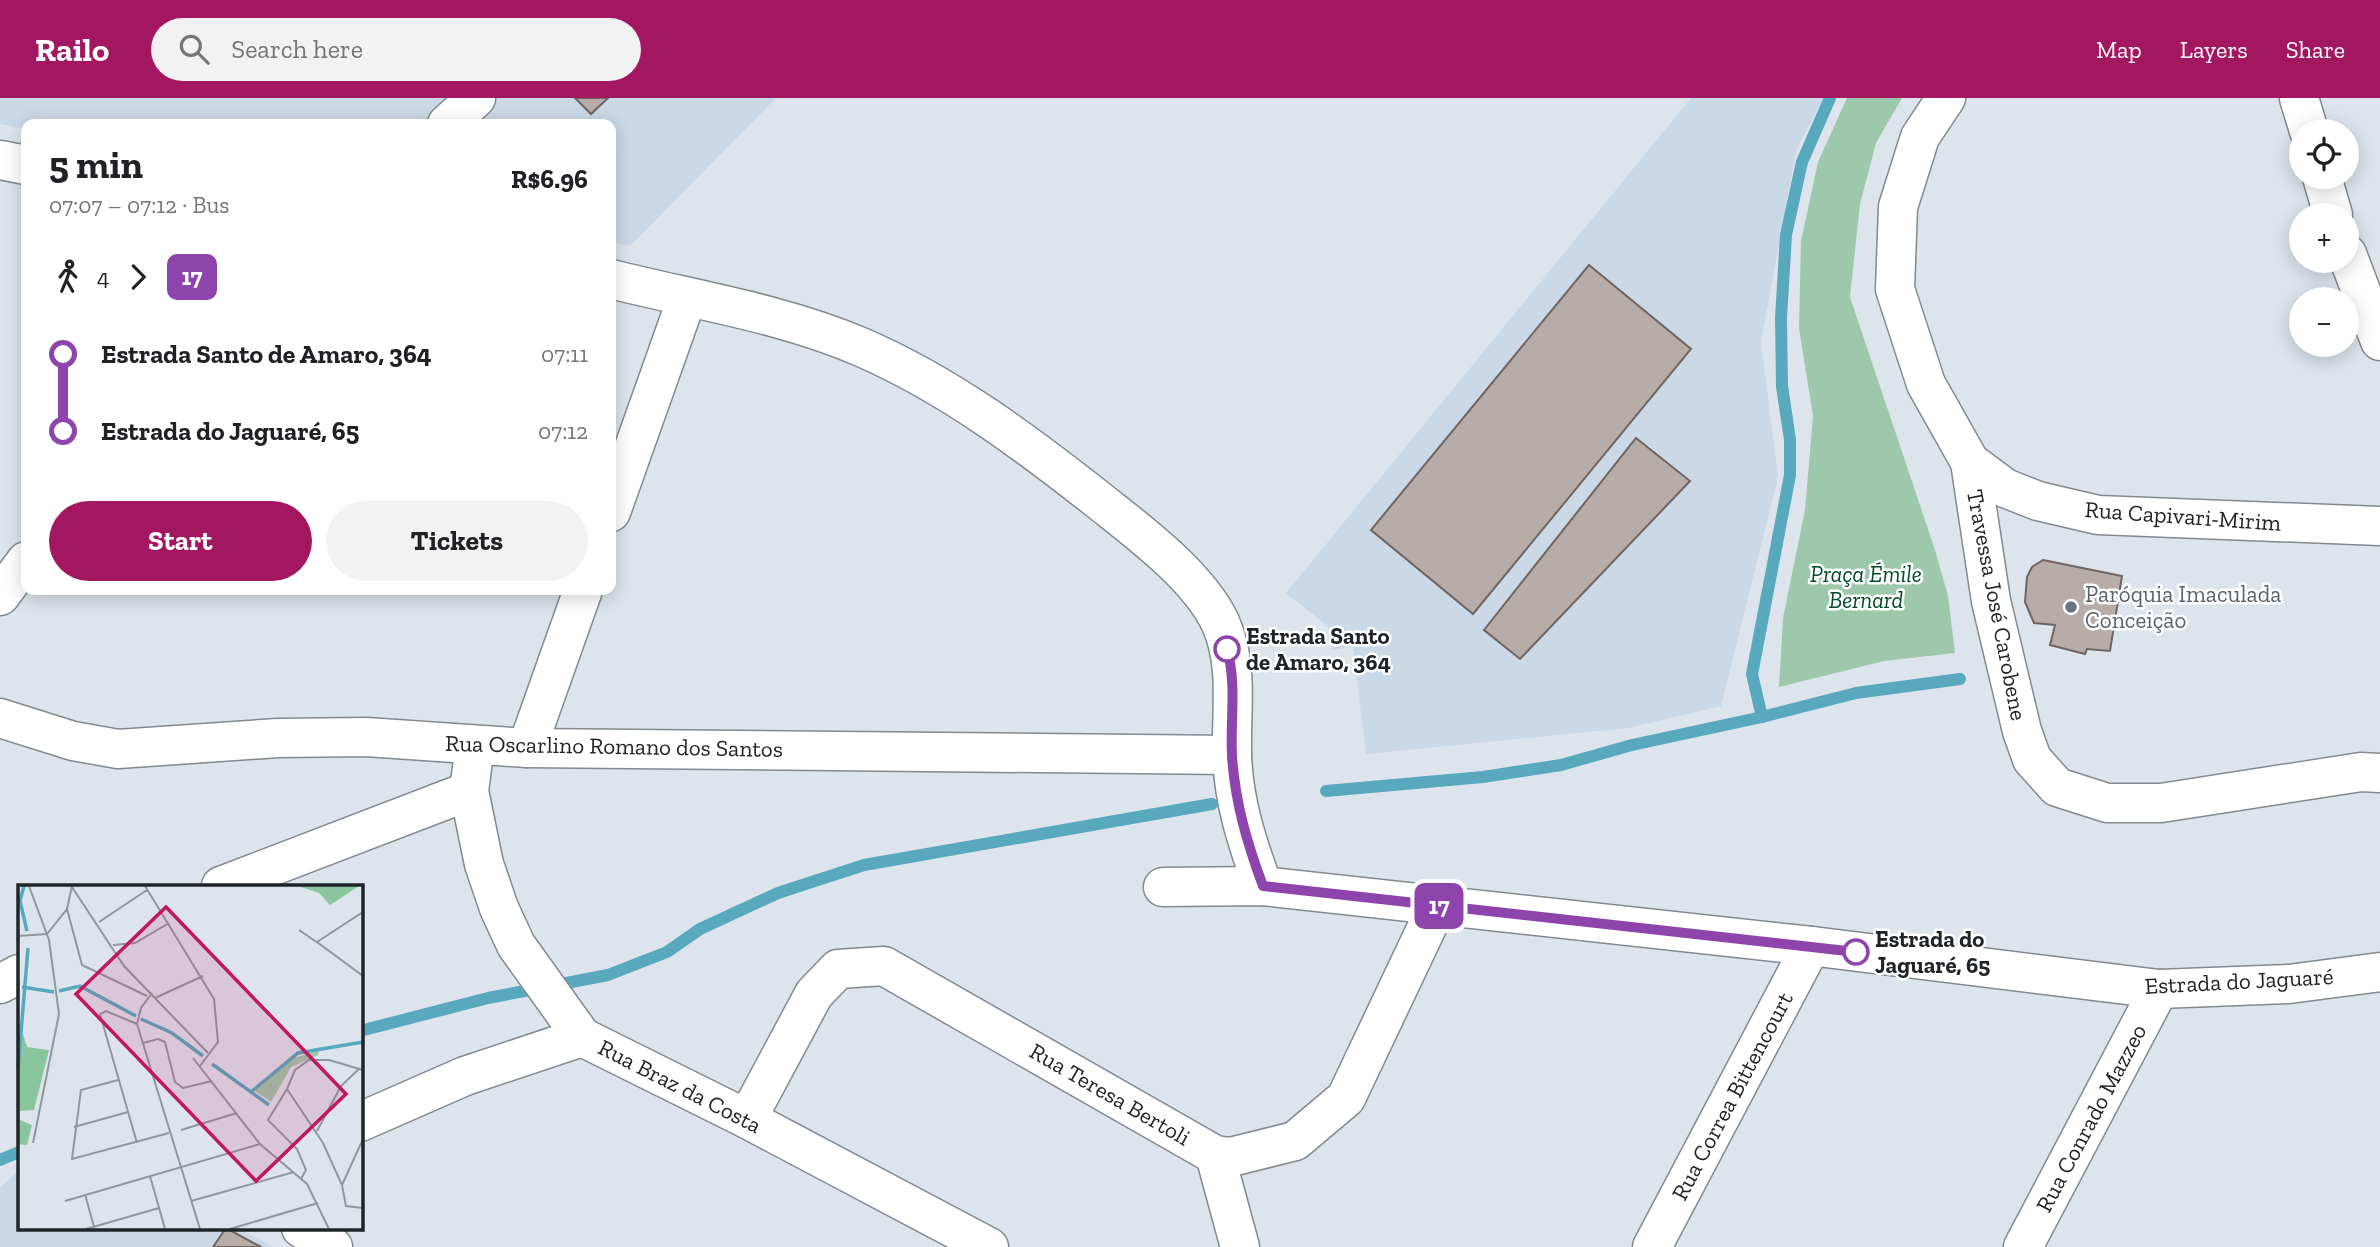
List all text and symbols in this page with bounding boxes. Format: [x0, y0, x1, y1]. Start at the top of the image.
search box [151, 18, 641, 81]
text: Railo [35, 30, 109, 69]
icon: search [175, 30, 213, 68]
text: Search here [231, 33, 363, 65]
text: Map [2096, 35, 2142, 64]
text: Layers [2180, 35, 2248, 64]
text: Share [2286, 35, 2345, 64]
map controls [2289, 119, 2359, 357]
button: locate [2289, 119, 2359, 189]
text: 5 min [49, 142, 143, 188]
text: R$6.96 [511, 163, 588, 195]
text: 07:07 – 07:12 · Bus [49, 191, 229, 219]
button: + [2289, 203, 2359, 273]
icon: walk [49, 258, 87, 296]
icon: forward [119, 258, 157, 296]
text: 17 [181, 262, 203, 291]
text: 4 [97, 263, 109, 291]
button: − [2289, 287, 2359, 357]
text: Estrada Santo de Amaro, 364 [101, 338, 432, 370]
text: 07:11 [541, 340, 588, 368]
text: Estrada do Jaguaré, 65 [101, 415, 359, 447]
text: 07:12 [538, 417, 588, 445]
street label: Travessa José Carobene [1961, 487, 2033, 723]
street label: Rua Capivari-Mirim [2084, 495, 2282, 537]
button: Start [49, 501, 312, 581]
button: Tickets [326, 501, 588, 581]
park label: Praça Émile Bernard [1810, 560, 1922, 614]
place label: Paróquia Imaculada Conceição [2085, 580, 2281, 634]
marker: Paróquia Imaculada Conceição [2063, 599, 2079, 615]
place label: Estrada Santo de Amaro, 364 [1246, 622, 1391, 676]
marker: Estrada Santo de Amaro, 364 [1214, 636, 1240, 662]
street label: Rua Oscarlino Romano dos Santos [445, 729, 783, 763]
line badge: 17 [1408, 883, 1470, 929]
inset map [18, 885, 362, 1230]
text: 17 [1428, 891, 1450, 920]
place label: Estrada do Jaguaré, 65 [1875, 925, 1990, 979]
marker: Estrada do Jaguaré, 65 [1843, 939, 1869, 965]
street label: Estrada do Jaguaré [2144, 962, 2334, 1000]
street label: Rua Correa Bittencourt [1665, 987, 1799, 1205]
street label: Rua Conrado Mazzeo [2030, 1019, 2152, 1217]
street label: Rua Braz da Costa [594, 1033, 766, 1139]
street label: Rua Teresa Bertoli [1025, 1037, 1195, 1151]

